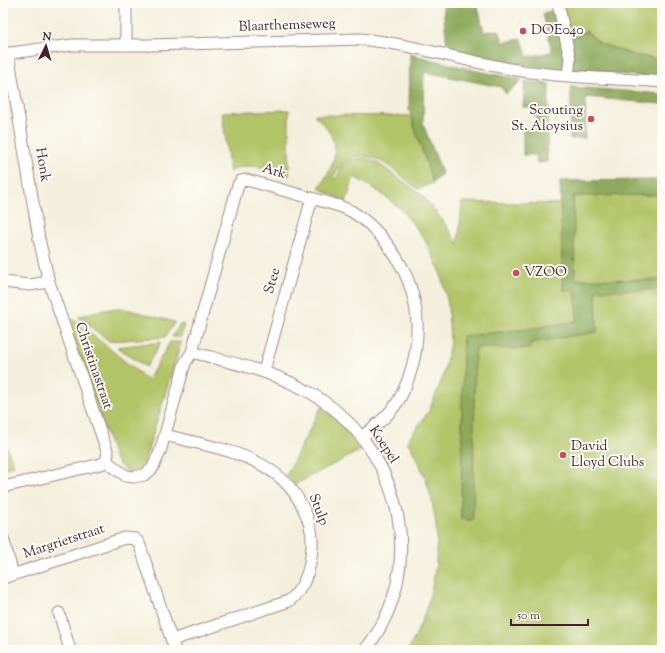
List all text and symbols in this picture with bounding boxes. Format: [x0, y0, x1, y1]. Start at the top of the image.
street label: Blaarthemseweg [238, 14, 336, 38]
place label: DOE040 [531, 21, 584, 41]
north arrow [26, 26, 66, 66]
marker: DOE040 [518, 26, 528, 36]
text: N [41, 29, 52, 45]
place label: Scouting St. Aloysius [511, 101, 583, 137]
marker: Scouting St. Aloysius [586, 114, 596, 124]
street label: Honk [29, 146, 55, 184]
street label: Ark [260, 159, 289, 185]
place label: VZOO [524, 263, 567, 283]
street label: Stee [260, 266, 286, 296]
marker: VZOO [511, 268, 521, 278]
street label: Christinastraat [69, 320, 117, 412]
street label: Koepel [363, 422, 403, 468]
place label: David Lloyd Clubs [571, 437, 644, 473]
marker: David Lloyd Clubs [558, 450, 568, 460]
street label: Stulp [303, 491, 333, 529]
street label: Margrietstraat [21, 519, 108, 565]
scale bar [511, 601, 588, 627]
text: 50 m [516, 607, 540, 625]

